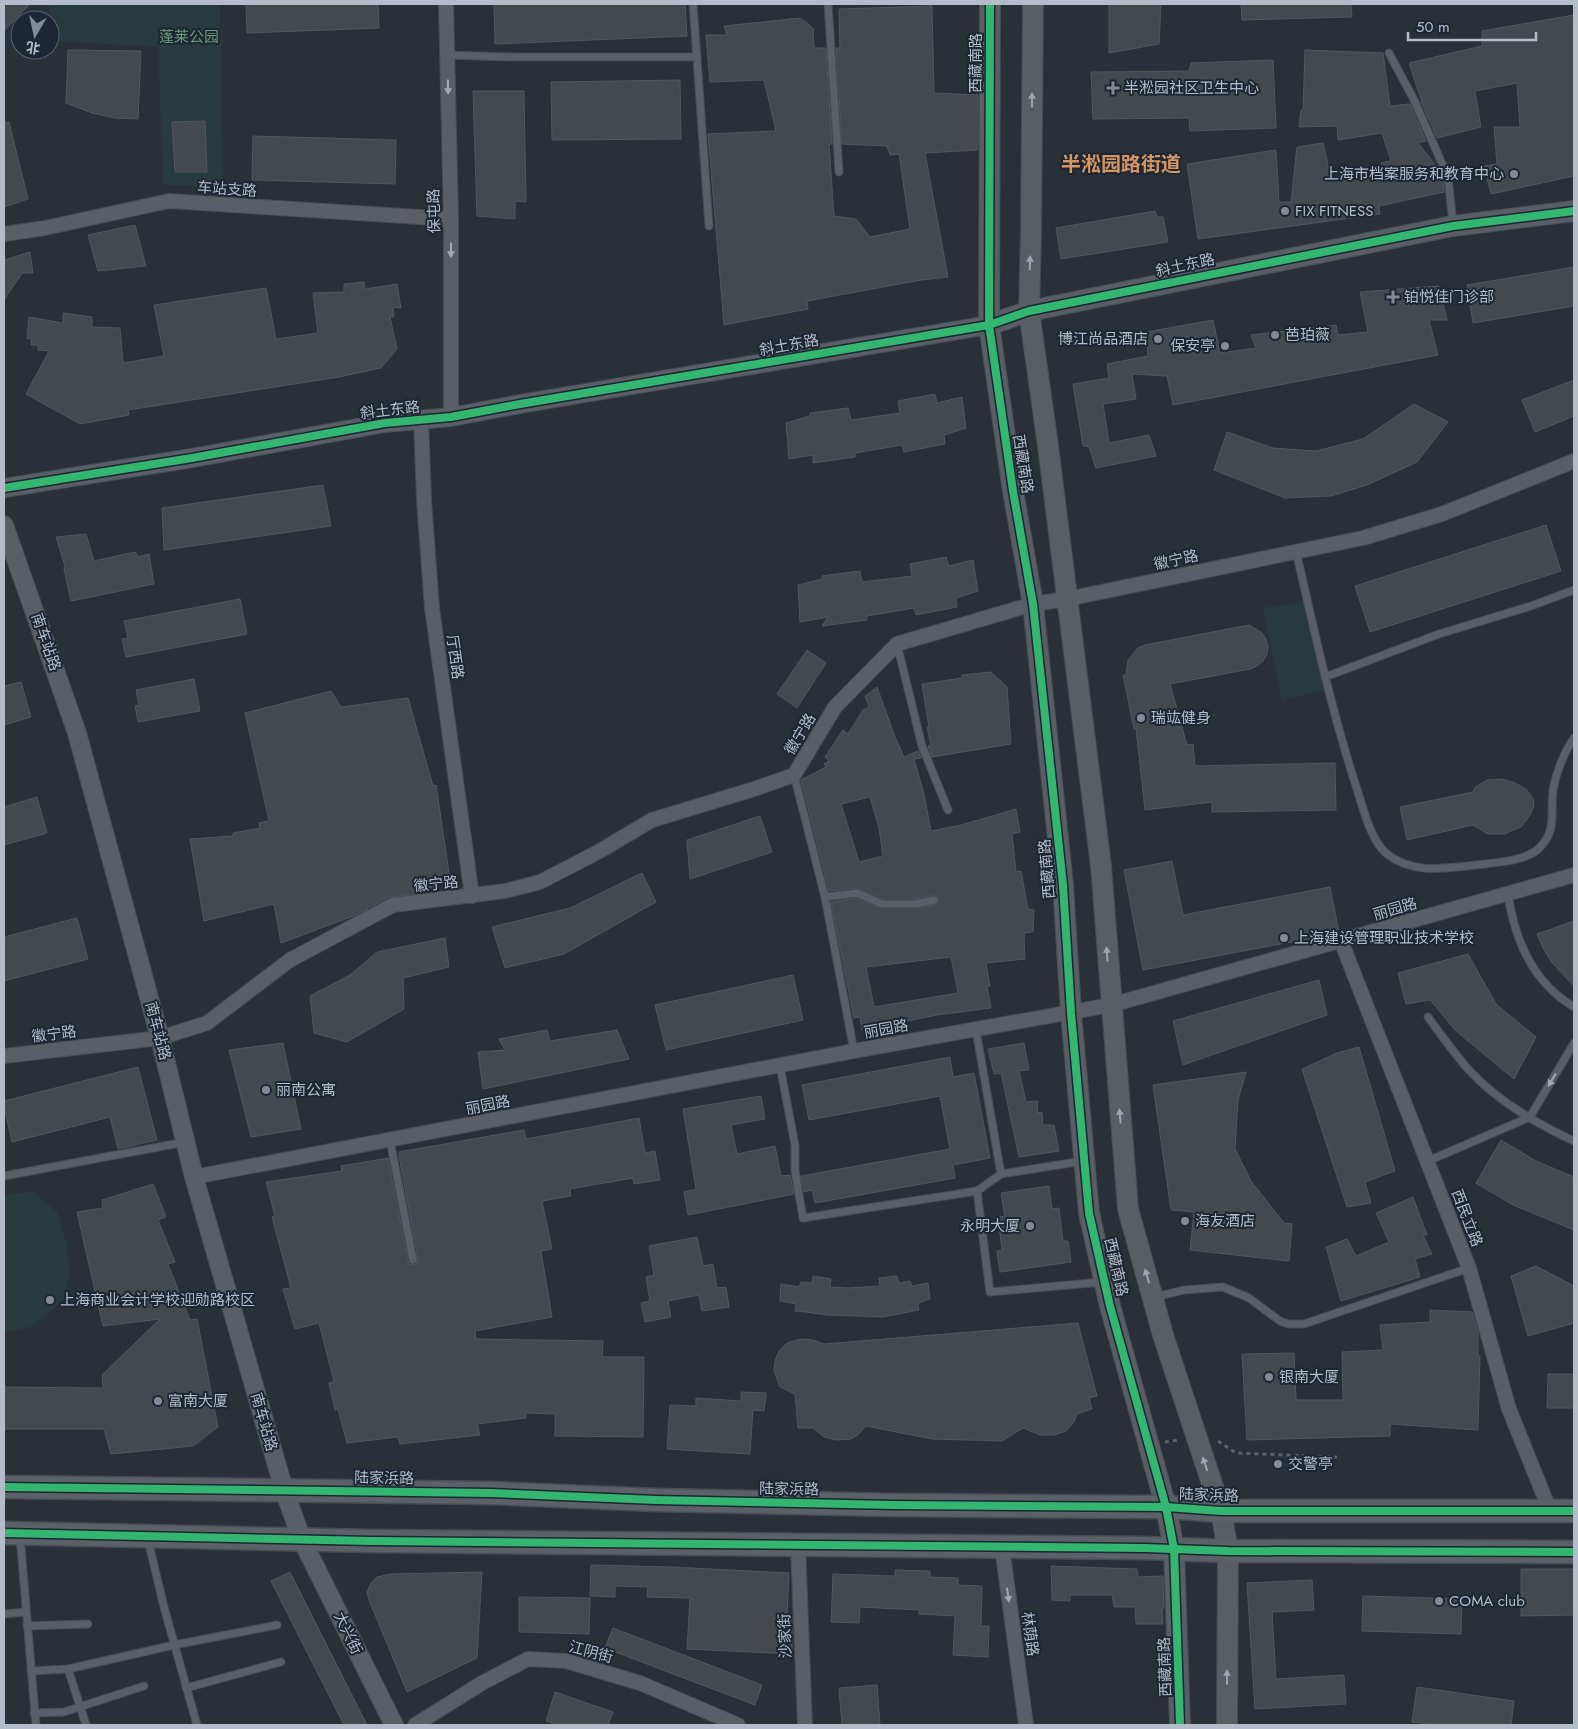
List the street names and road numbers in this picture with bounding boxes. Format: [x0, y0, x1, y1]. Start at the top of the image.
street label: 西藏南路 [965, 33, 987, 93]
street label: 车站支路 [196, 176, 258, 202]
street label: 保屯路 [423, 188, 445, 234]
street label: 斜土东路 [1153, 248, 1217, 282]
street label: 斜土东路 [758, 329, 820, 361]
street label: 斜土东路 [359, 395, 421, 425]
street label: 西藏南路 [1007, 433, 1039, 495]
street label: 徽宁路 [1152, 545, 1200, 575]
street label: 南车站路 [26, 610, 66, 674]
street label: 厅西路 [441, 633, 469, 681]
street label: 徽宁路 [779, 709, 821, 759]
street label: 西藏南路 [1033, 838, 1061, 900]
street label: 徽宁路 [412, 871, 460, 897]
street label: 丽园路 [1370, 892, 1420, 926]
street label: 南车站路 [140, 999, 176, 1063]
street label: 丽园路 [862, 1014, 910, 1044]
street label: 徽宁路 [30, 1020, 78, 1048]
street label: 丽园路 [464, 1090, 512, 1120]
street label: 西民立路 [1446, 1186, 1488, 1250]
street label: 西藏南路 [1099, 1235, 1133, 1299]
street label: 南车站路 [245, 1390, 283, 1454]
street label: 陆家浜路 [354, 1466, 414, 1490]
street label: 陆家浜路 [759, 1477, 819, 1501]
street label: 陆家浜路 [1179, 1483, 1239, 1507]
street label: 大兴街 [328, 1608, 368, 1658]
street label: 林荫路 [1016, 1610, 1044, 1658]
street label: 沙家街 [773, 1613, 797, 1659]
street label: 江阴街 [566, 1636, 616, 1668]
street label: 西藏南路 [1153, 1637, 1177, 1697]

